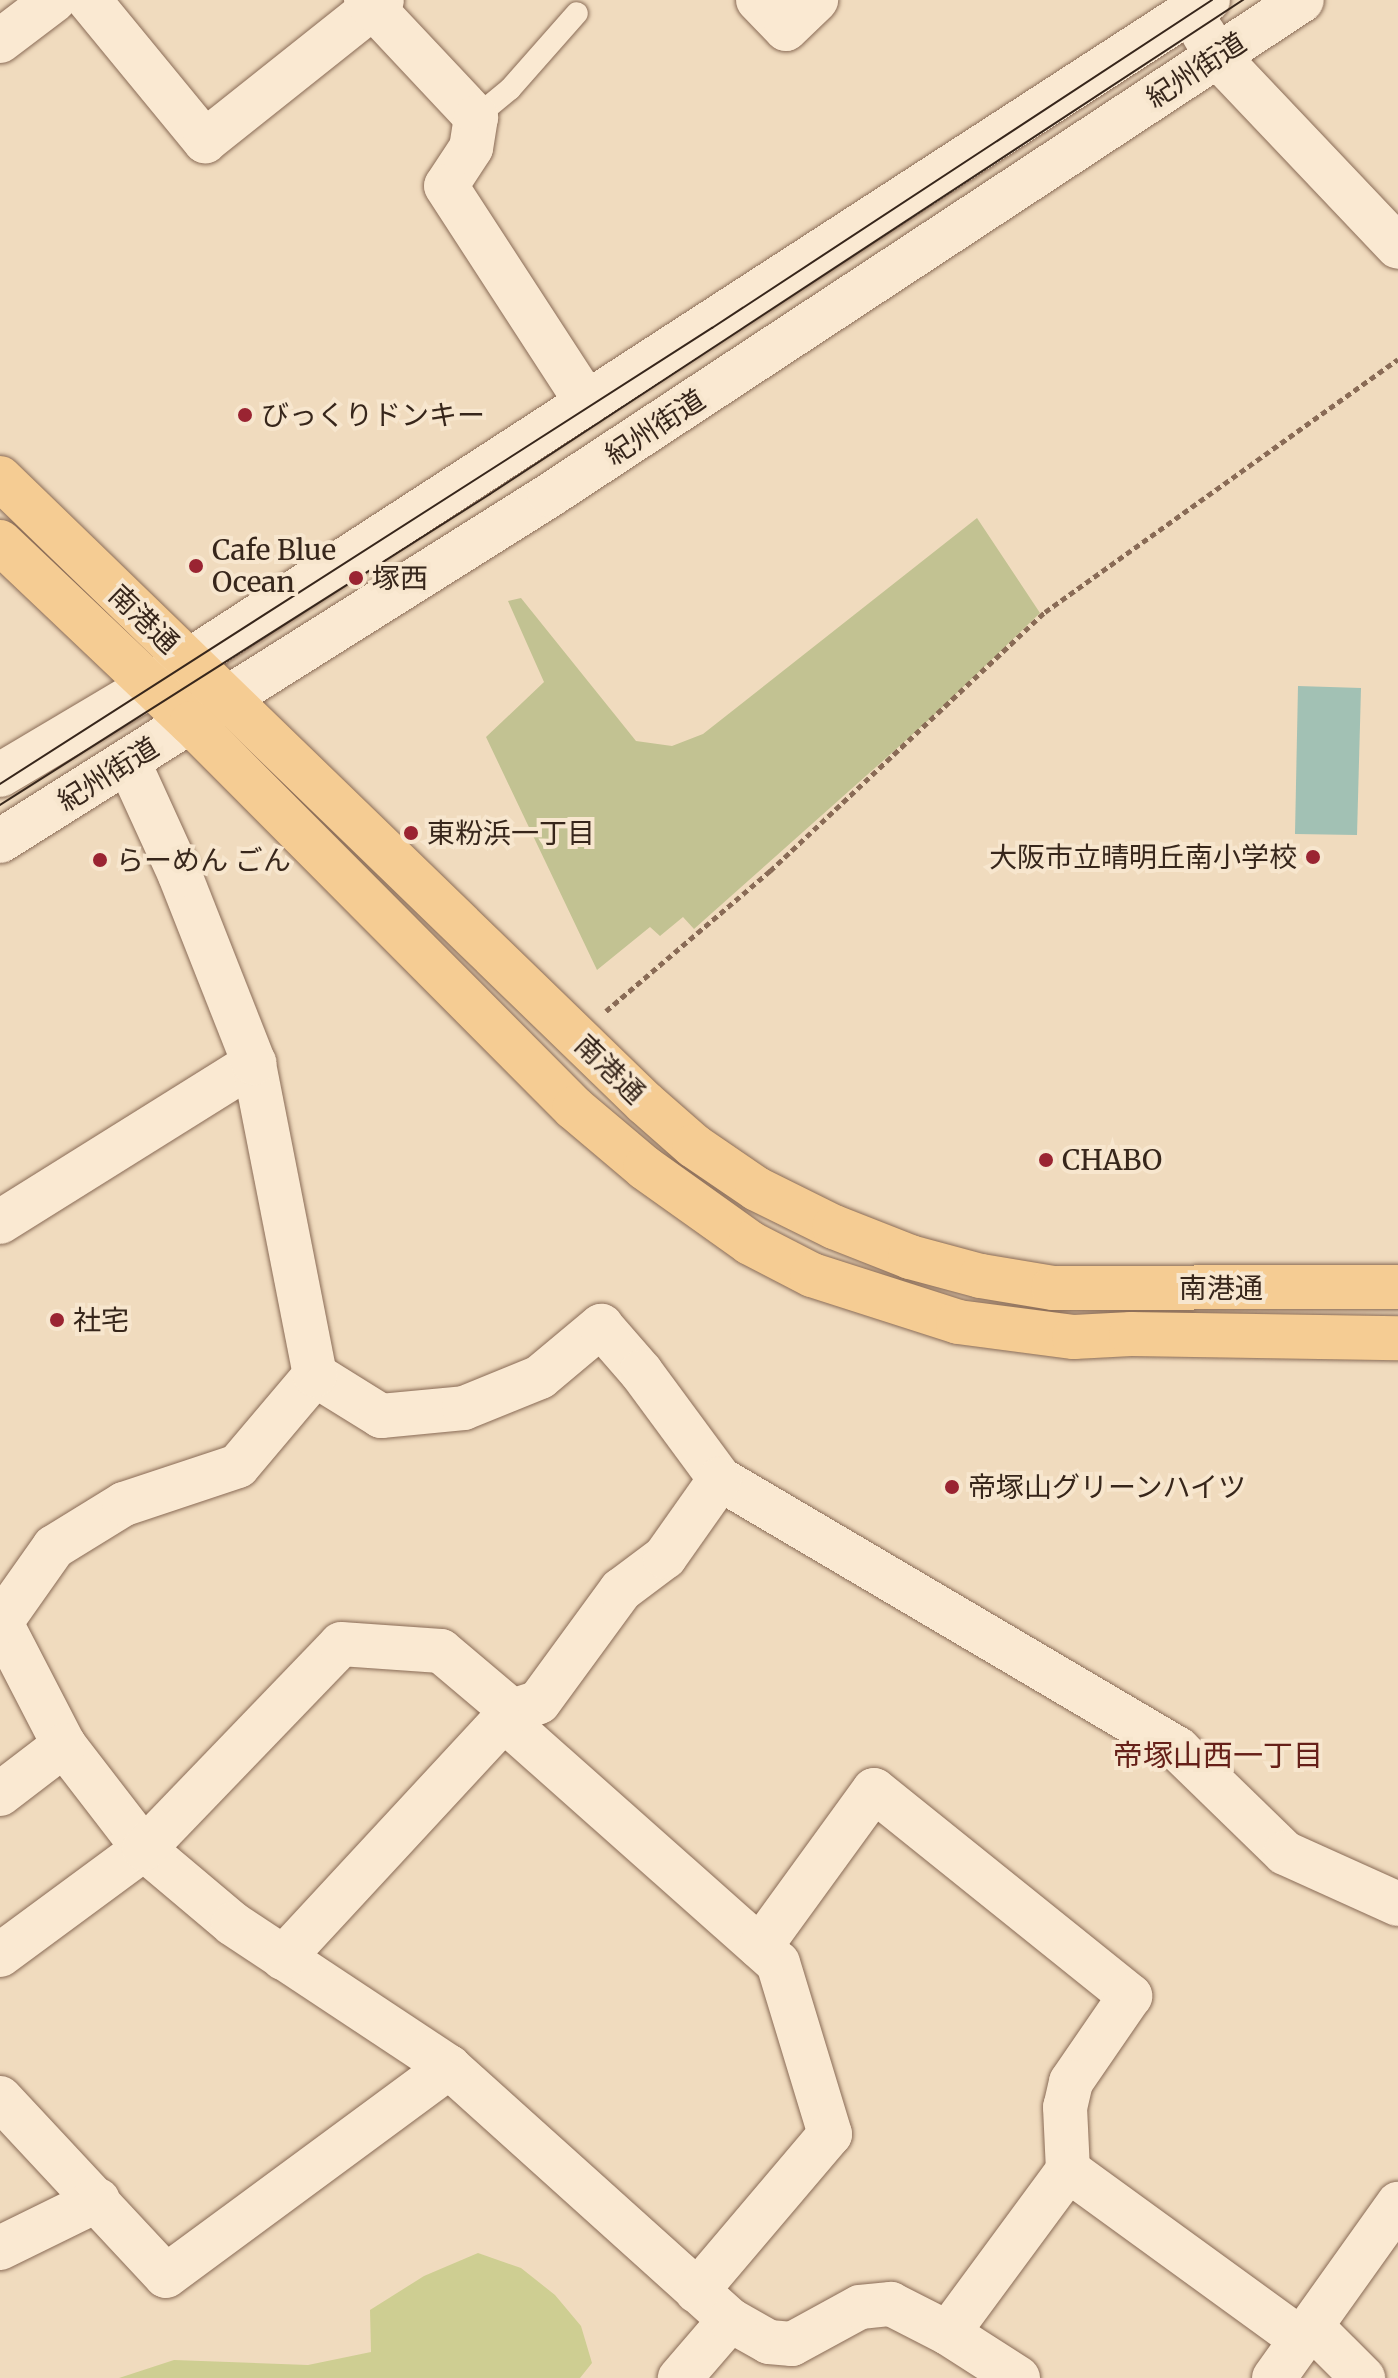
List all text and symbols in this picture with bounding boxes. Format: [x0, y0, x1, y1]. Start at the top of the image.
street label: 紀州街道 [1140, 25, 1252, 115]
street label: 紀州街道 [599, 382, 711, 472]
place label: びっくりドンキー [261, 398, 485, 432]
marker: びっくりドンキー [236, 406, 254, 424]
place label: Cafe Blue Ocean [212, 533, 336, 599]
marker: Cafe Blue Ocean [187, 557, 205, 575]
place label: 塚西 [372, 561, 428, 595]
marker: 塚西 [347, 569, 365, 587]
street label: 南港通 [102, 578, 186, 660]
street label: 紀州街道 [52, 730, 164, 818]
place label: 東粉浜一丁目 [427, 816, 595, 850]
marker: 東粉浜一丁目 [402, 824, 420, 842]
place label: 大阪市立晴明丘南小学校 [989, 840, 1297, 874]
place label: らーめん ごん [116, 843, 291, 877]
marker: 大阪市立晴明丘南小学校 [1304, 848, 1322, 866]
marker: らーめん ごん [91, 851, 109, 869]
street label: 南港通 [568, 1028, 652, 1110]
place label: CHABO [1062, 1143, 1162, 1177]
marker: CHABO [1037, 1151, 1055, 1169]
street label: 南港通 [1179, 1271, 1263, 1305]
place label: 社宅 [73, 1303, 129, 1337]
marker: 社宅 [48, 1311, 66, 1329]
place label: 帝塚山グリーンハイツ [968, 1470, 1248, 1504]
marker: 帝塚山グリーンハイツ [943, 1478, 961, 1496]
district label: 帝塚山西一丁目 [1113, 1737, 1323, 1773]

